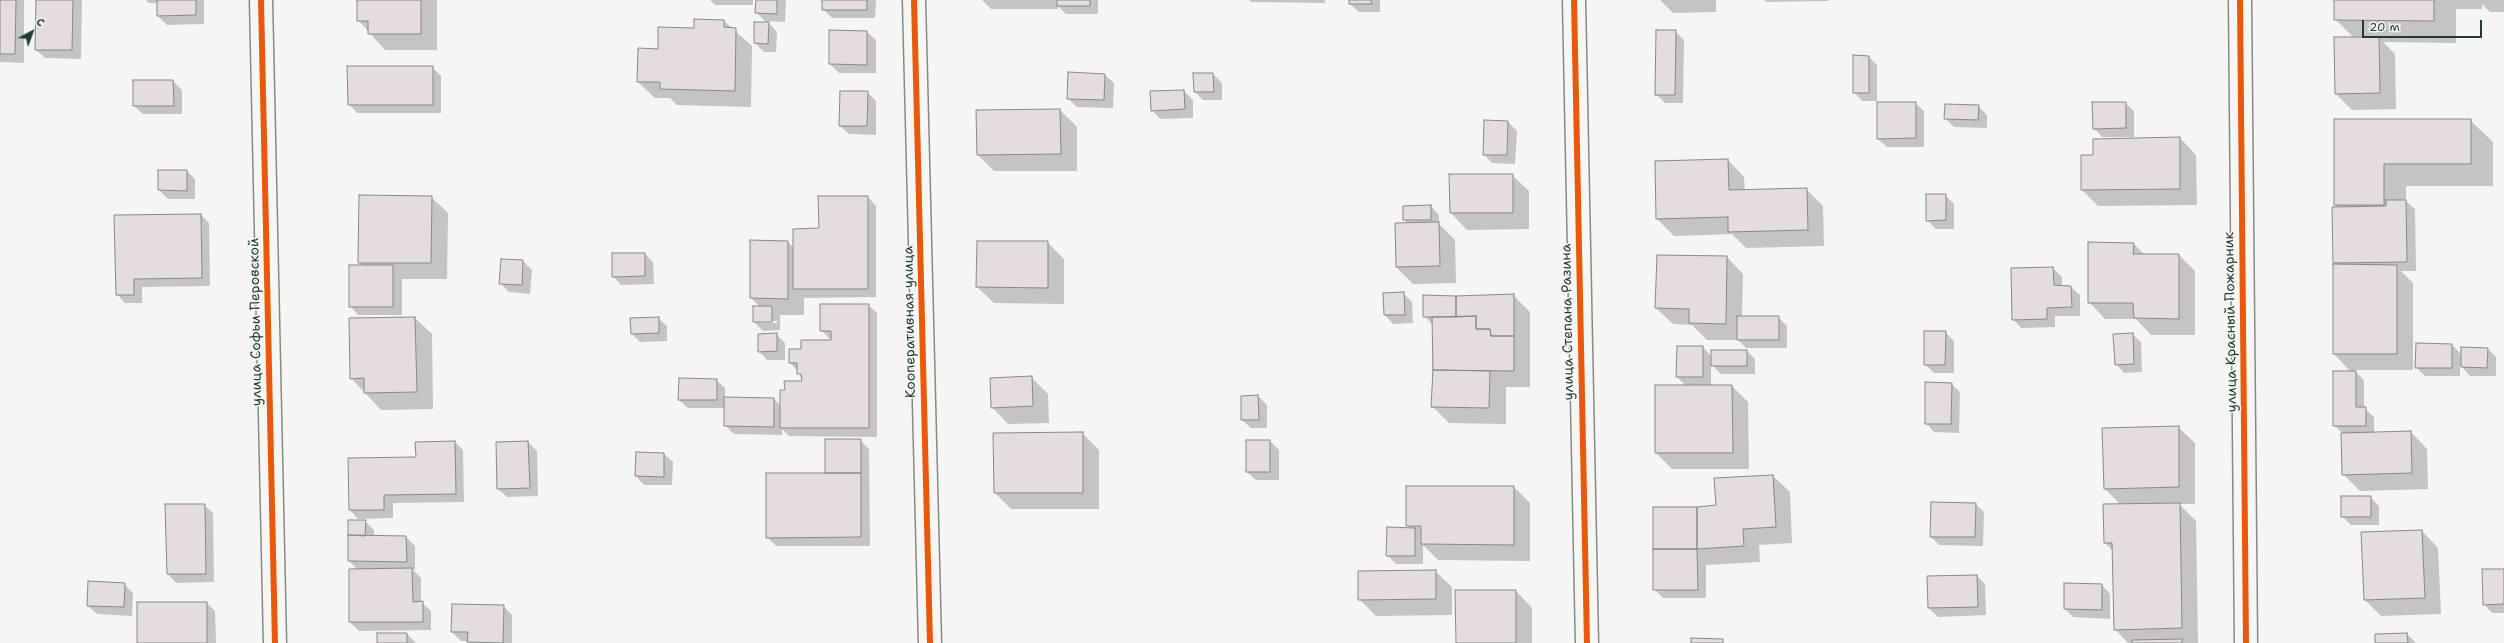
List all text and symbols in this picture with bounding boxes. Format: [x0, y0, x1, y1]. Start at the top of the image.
north arrow [12, 12, 52, 52]
scale bar [2364, 12, 2484, 38]
text: С [33, 15, 48, 30]
text: 20 m [2369, 19, 2400, 35]
street label: улица Красный Пожарник [2221, 232, 2241, 412]
street label: улица Софьи Перовской [246, 238, 266, 406]
street label: улица Степана Разина [1558, 243, 1578, 401]
street label: Кооперативная улица [900, 246, 920, 398]

